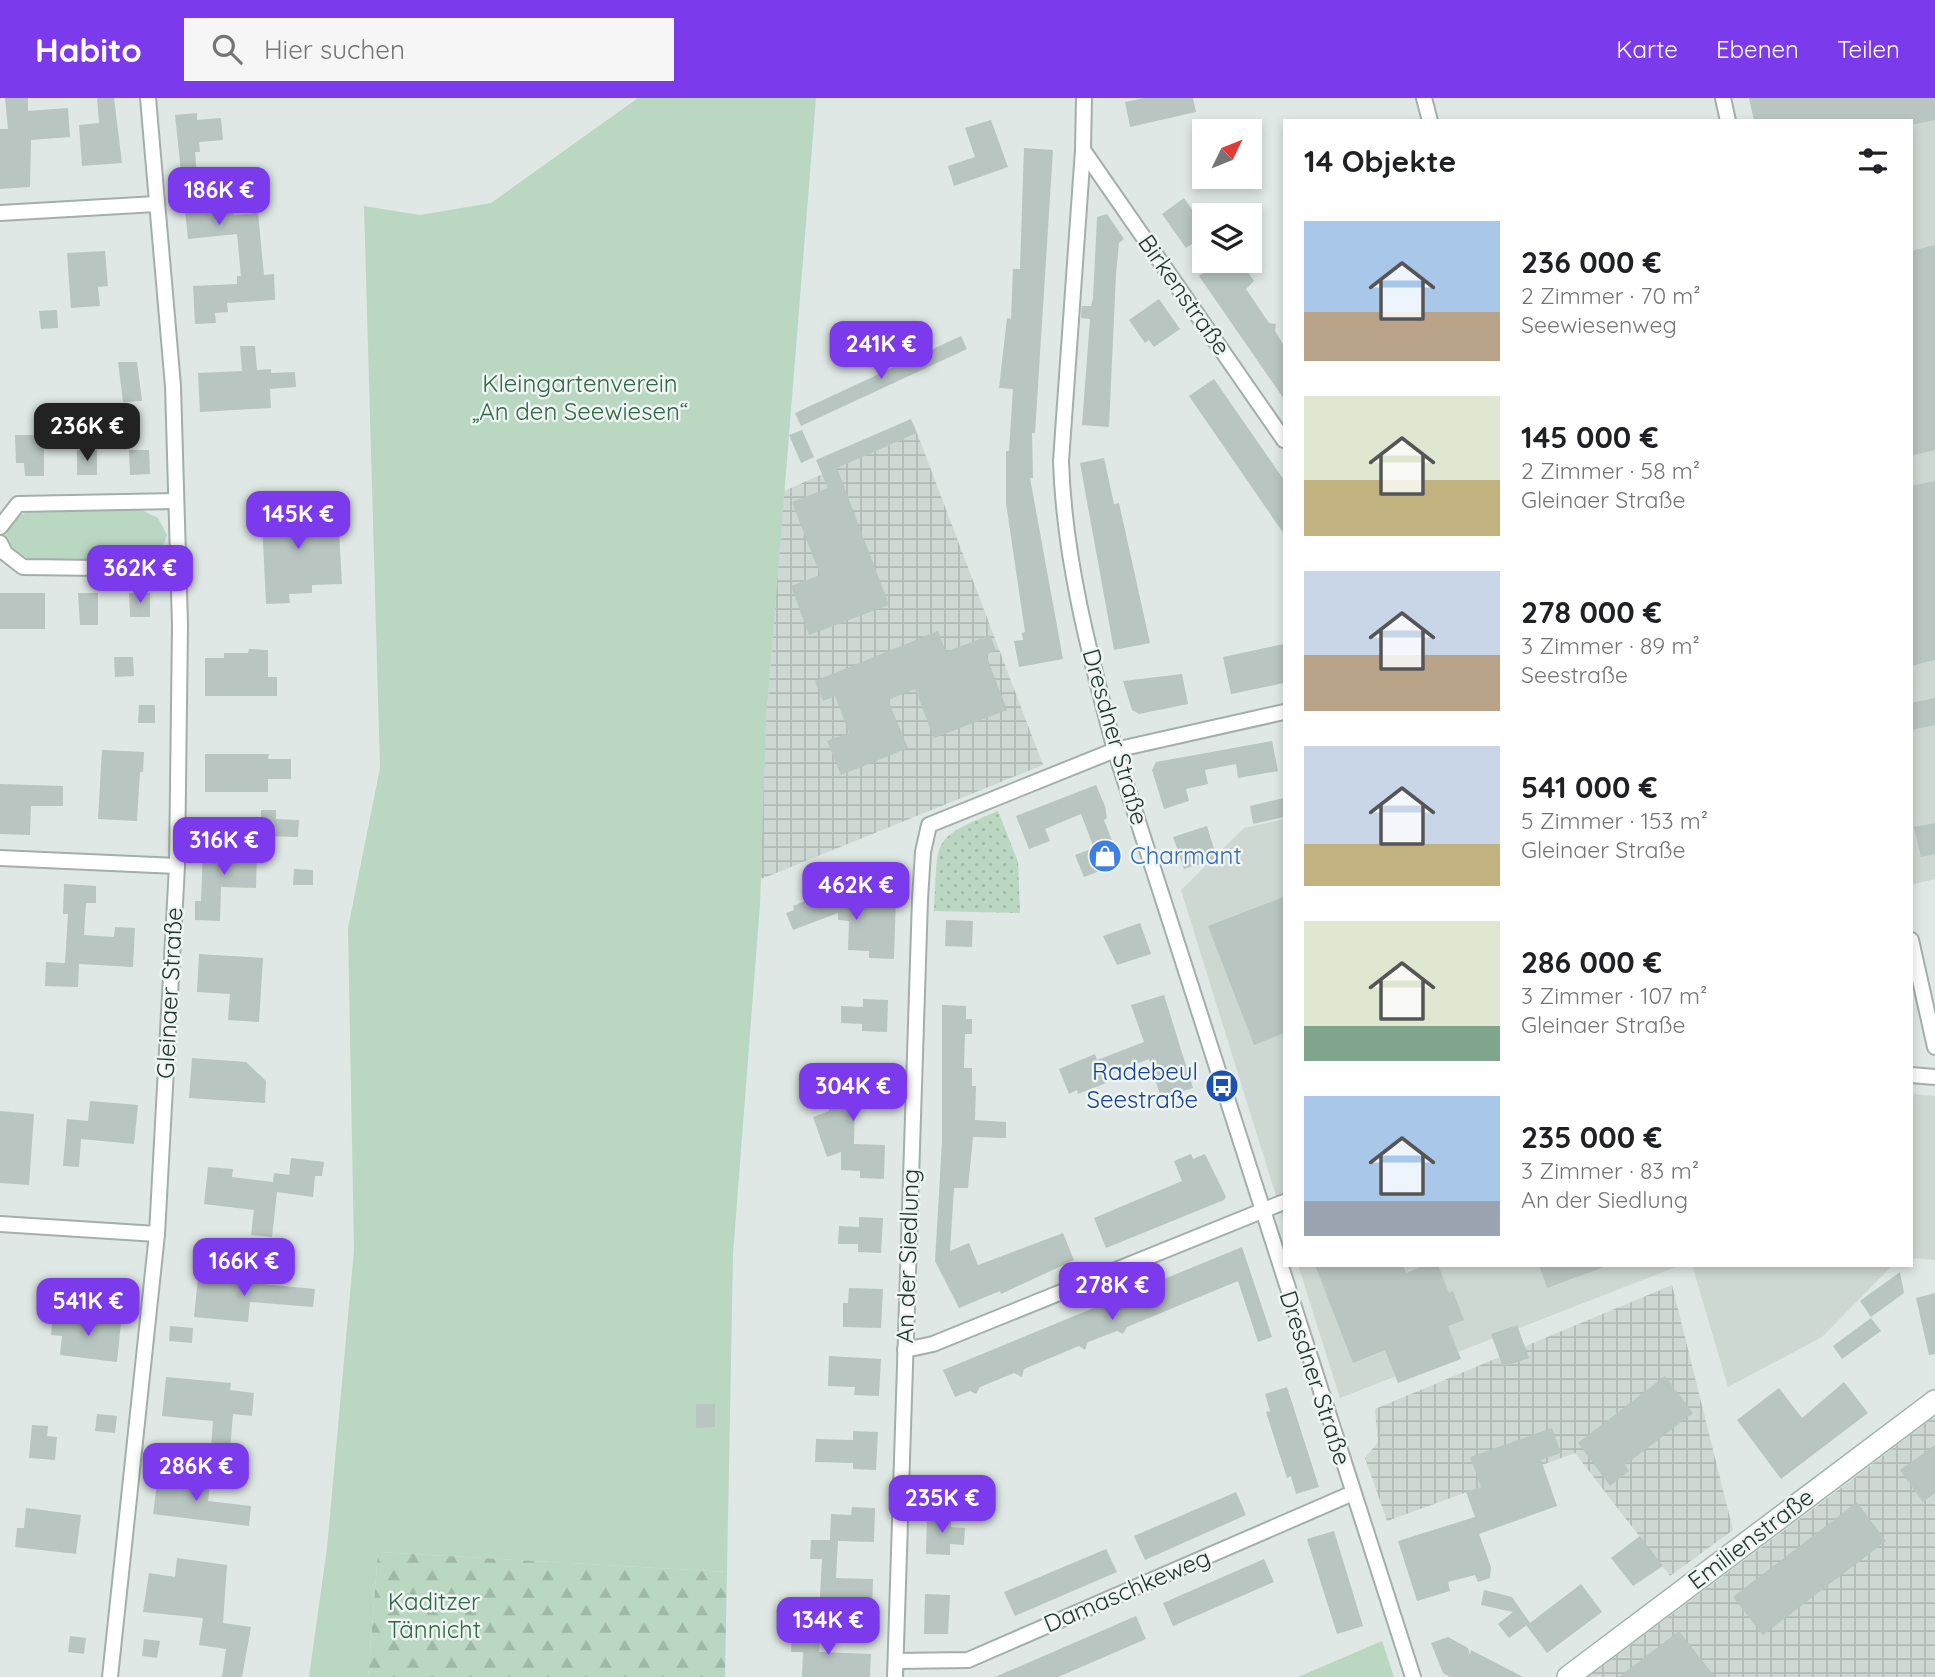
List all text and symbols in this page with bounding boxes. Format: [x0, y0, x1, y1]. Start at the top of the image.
search box [184, 18, 674, 81]
text: Habito [35, 29, 142, 70]
icon: search [208, 30, 246, 68]
text: Hier suchen [264, 33, 405, 66]
text: Karte [1616, 34, 1678, 64]
text: Ebenen [1716, 34, 1799, 64]
text: Teilen [1837, 34, 1900, 64]
north arrow [1192, 119, 1262, 189]
map controls [1192, 119, 1262, 273]
text: 14 Objekte [1304, 142, 1456, 180]
icon: filters [1854, 142, 1892, 180]
pin: 186K € [162, 167, 276, 227]
text: 186K € [184, 175, 254, 204]
button: layers [1192, 203, 1262, 273]
street label: Birkenstraße [1132, 228, 1237, 361]
text: 236 000 € [1521, 243, 1662, 281]
icon: home [1360, 249, 1444, 333]
text: 2 Zimmer · 70 m² [1521, 281, 1701, 310]
text: Seewiesenweg [1521, 310, 1677, 339]
pin: 241K € [824, 322, 938, 381]
text: 241K € [846, 329, 916, 358]
park label: Kleingartenverein „An den Seewiesen“ [472, 368, 688, 426]
pin: 236K € [30, 404, 144, 463]
text: 236K € [50, 411, 124, 440]
text: 145 000 € [1521, 418, 1658, 456]
icon: home [1360, 424, 1444, 508]
text: 2 Zimmer · 58 m² [1521, 456, 1700, 485]
text: Gleinaer Straße [1521, 485, 1686, 514]
pin: 145K € [241, 491, 355, 551]
text: 145K € [262, 499, 334, 528]
pin: 362K € [83, 546, 197, 605]
text: 362K € [103, 553, 177, 582]
text: 278 000 € [1521, 593, 1662, 631]
icon: home [1360, 599, 1444, 683]
text: 3 Zimmer · 89 m² [1521, 631, 1700, 660]
street label: Dresdner Straße [1076, 645, 1155, 828]
text: Seestraße [1521, 660, 1628, 689]
text: 541 000 € [1521, 768, 1658, 806]
icon: home [1360, 774, 1444, 858]
text: 5 Zimmer · 153 m² [1521, 806, 1708, 835]
pin: 316K € [167, 818, 281, 877]
text: 316K € [189, 825, 259, 854]
text: Gleinaer Straße [1521, 835, 1686, 864]
shop icon: Charmant [1086, 837, 1124, 875]
place label: Charmant [1130, 840, 1242, 870]
pin: 462K € [799, 862, 913, 922]
text: 462K € [818, 870, 894, 899]
street label: Gleinaer Straße [150, 906, 188, 1079]
text: 286 000 € [1521, 943, 1662, 981]
icon: home [1360, 949, 1444, 1033]
text: 3 Zimmer · 107 m² [1521, 981, 1707, 1010]
text: Gleinaer Straße [1521, 1010, 1686, 1039]
place label: Radebeul Seestraße [1086, 1056, 1198, 1114]
pin: 304K € [796, 1063, 910, 1123]
bus stop icon: Radebeul Seestraße [1203, 1067, 1241, 1105]
text: 304K € [815, 1071, 891, 1100]
text: 235 000 € [1521, 1118, 1662, 1156]
icon: home [1360, 1124, 1444, 1208]
text: 3 Zimmer · 83 m² [1521, 1156, 1699, 1185]
street label: An der Siedlung [889, 1168, 925, 1344]
text: An der Siedlung [1521, 1185, 1688, 1214]
pin: 166K € [187, 1238, 301, 1298]
text: 166K € [209, 1246, 279, 1275]
pin: 278K € [1055, 1262, 1169, 1322]
text: 278K € [1075, 1270, 1149, 1299]
pin: 541K € [31, 1278, 145, 1338]
text: 541K € [53, 1286, 123, 1315]
street label: Dresdner Straße [1274, 1287, 1358, 1469]
pin: 286K € [139, 1444, 253, 1503]
text: 286K € [159, 1451, 233, 1480]
pin: 235K € [885, 1476, 999, 1535]
street label: Emilienstraße [1682, 1481, 1819, 1595]
text: 235K € [905, 1483, 979, 1512]
street label: Damaschkeweg [1039, 1542, 1214, 1639]
park label: Kaditzer Tännicht [387, 1586, 481, 1644]
pin: 134K € [771, 1598, 885, 1657]
text: 134K € [793, 1605, 863, 1634]

